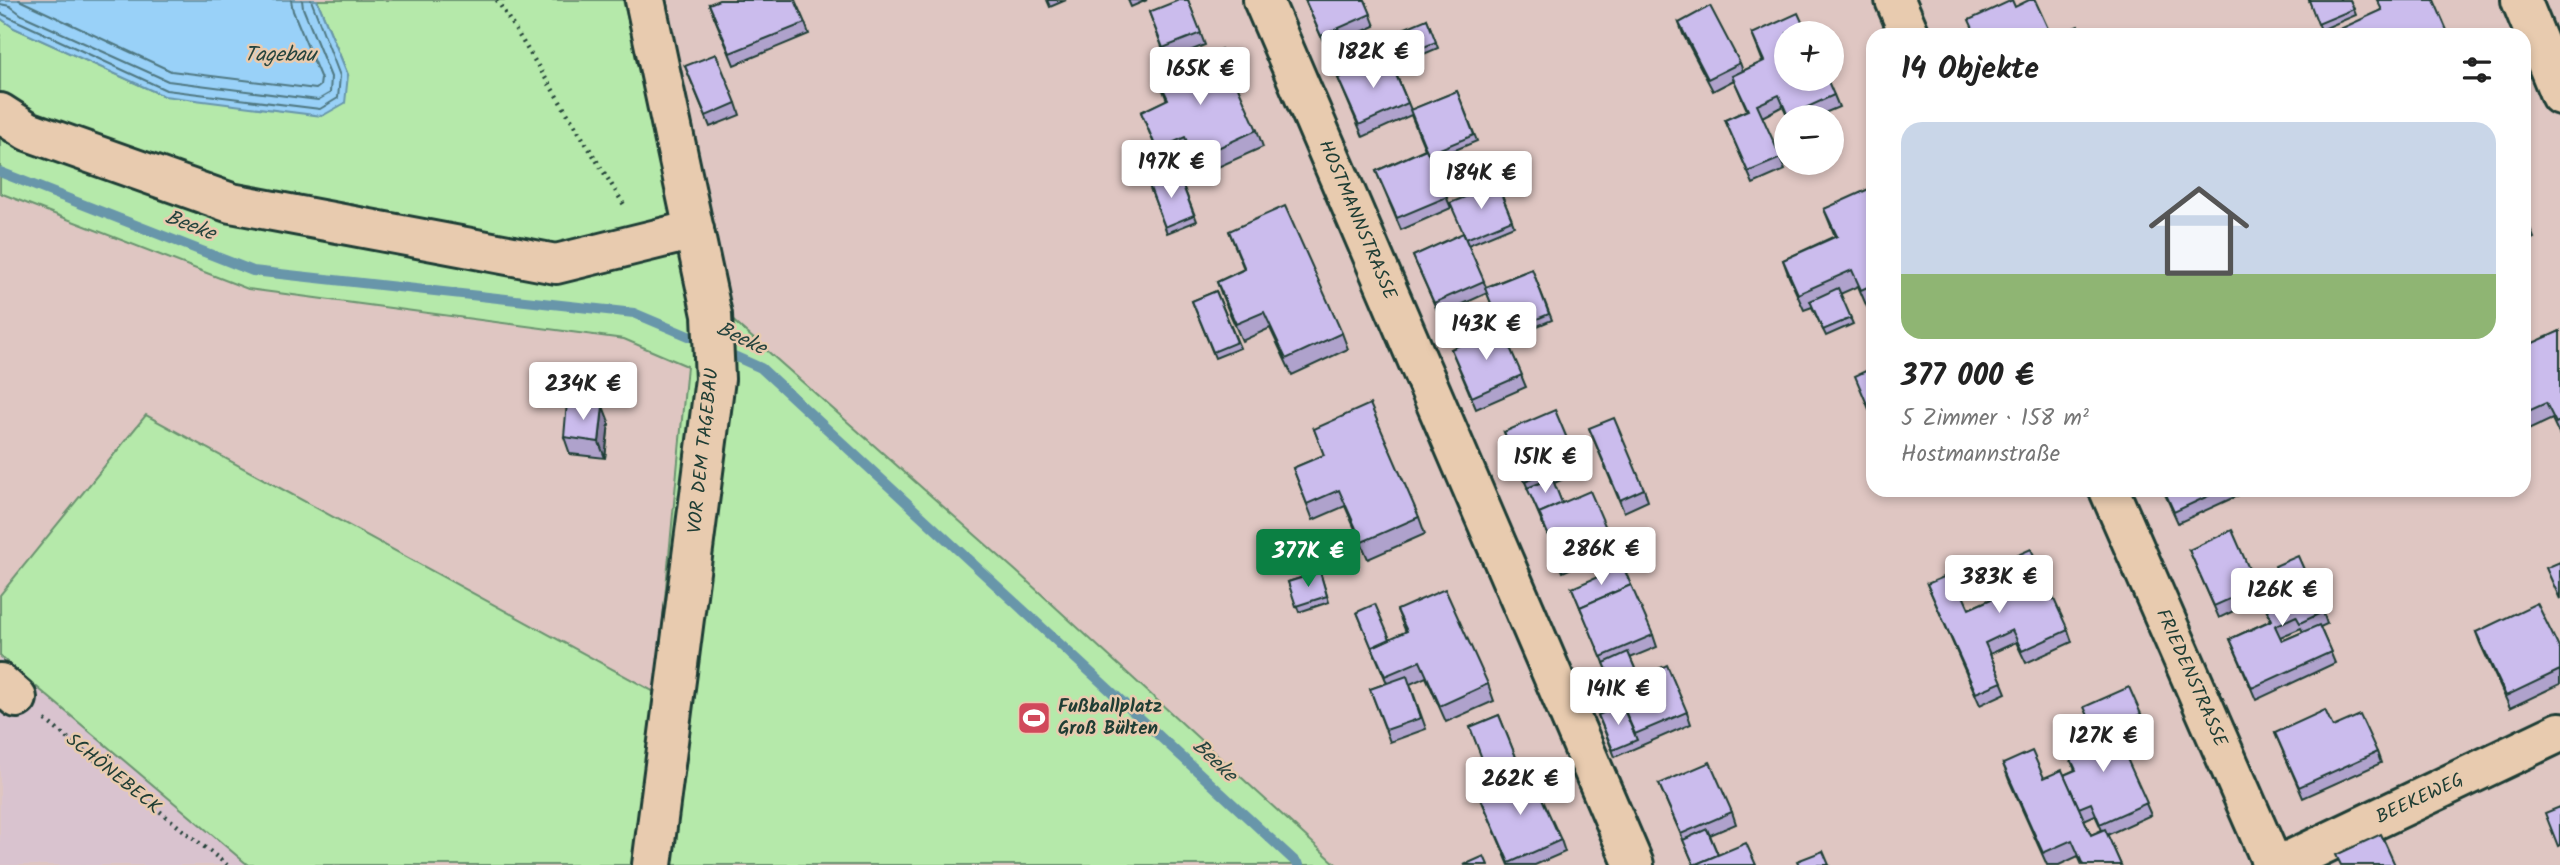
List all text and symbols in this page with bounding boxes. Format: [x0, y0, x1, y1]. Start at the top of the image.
map controls [1774, 21, 1844, 175]
button: + [1774, 21, 1844, 91]
pin: 182K € [1316, 31, 1430, 90]
text: 182K € [1337, 35, 1409, 71]
water label: Tagebau [244, 39, 319, 72]
text: 14 Objekte [1901, 46, 2039, 94]
pin: 165K € [1143, 48, 1257, 107]
icon: filters [2458, 51, 2496, 89]
text: 165K € [1166, 52, 1234, 88]
button: − [1774, 105, 1844, 175]
street label: HOSTMANNSTRASSE [1310, 135, 1405, 305]
pin: 197K € [1114, 140, 1228, 200]
text: 197K € [1138, 145, 1204, 181]
pin: 184K € [1424, 152, 1538, 211]
text: 184K € [1446, 156, 1516, 192]
icon: home [2136, 168, 2262, 294]
water label: Beeke [160, 201, 222, 252]
pin: 143K € [1429, 302, 1543, 362]
text: 143K € [1451, 307, 1521, 343]
water label: Beeke [711, 313, 774, 366]
text: 377 000 € [1901, 353, 2034, 401]
pin: 234K € [526, 362, 640, 422]
text: 234K € [545, 367, 621, 403]
street label: VOR DEM TAGEBAU [680, 367, 728, 535]
text: 5 Zimmer · 158 m² [1901, 401, 2089, 437]
pin: 151K € [1488, 435, 1602, 495]
text: Hostmannstraße [1901, 437, 2060, 473]
text: 151K € [1514, 440, 1576, 476]
pin: 286K € [1544, 528, 1658, 587]
pin: 377K € [1251, 530, 1365, 589]
text: 286K € [1563, 532, 1639, 568]
text: 377K € [1272, 534, 1344, 570]
pin: 383K € [1942, 556, 2056, 615]
text: 383K € [1961, 560, 2037, 596]
pin: 126K € [2225, 568, 2339, 628]
text: 126K € [2247, 573, 2317, 609]
street label: FRIEDENSTRASSE [2147, 604, 2235, 753]
pin: 141K € [1561, 668, 1675, 727]
text: 141K € [1586, 672, 1650, 708]
place label: Fußballplatz Groß Bülten [1058, 692, 1162, 744]
sports icon: Fußballplatz Groß Bülten [1015, 699, 1053, 737]
pin: 127K € [2046, 714, 2160, 774]
text: 127K € [2069, 719, 2137, 755]
street label: SCHÖNEBECK [59, 726, 168, 823]
water label: Beeke [1184, 731, 1246, 792]
pin: 262K € [1463, 758, 1577, 817]
text: 262K € [1482, 762, 1558, 798]
street label: BEEKEWEG [2371, 765, 2469, 833]

